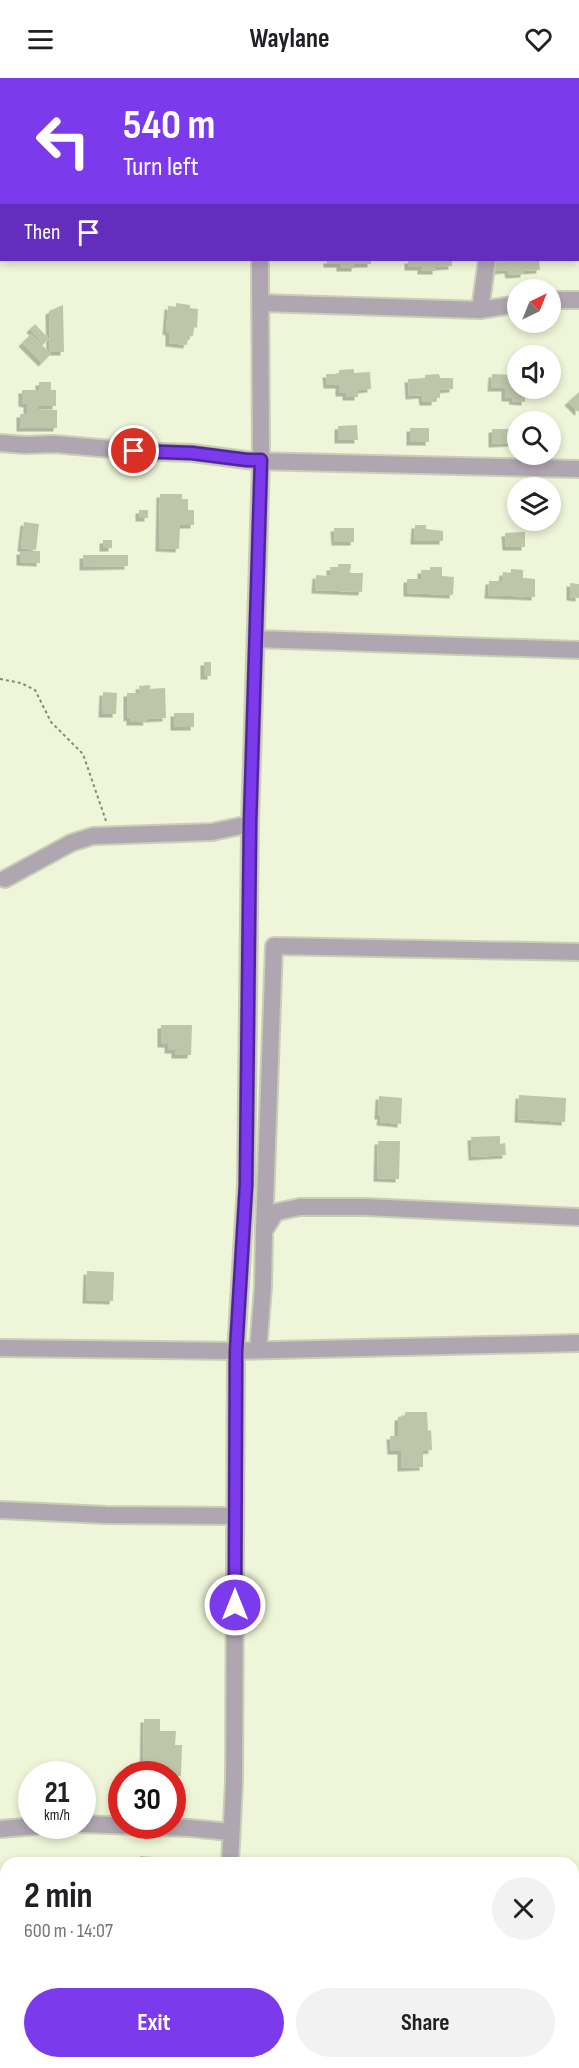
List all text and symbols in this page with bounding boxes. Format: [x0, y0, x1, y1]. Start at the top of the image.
icon: menu [24, 23, 57, 56]
text: Waylane [249, 23, 330, 55]
icon: heart [522, 23, 555, 56]
text: 540 m [123, 100, 215, 151]
icon: left [24, 102, 102, 180]
text: Turn left [123, 151, 199, 183]
icon: arrive [72, 216, 105, 249]
text: Then [24, 219, 60, 246]
north arrow [507, 279, 561, 333]
map controls [507, 279, 561, 531]
button: sound [507, 345, 561, 399]
button: search [507, 411, 561, 465]
pin [108, 425, 159, 476]
icon: arrive [117, 434, 150, 467]
button: layers [507, 477, 561, 531]
position arrow [203, 1573, 267, 1637]
speed limit sign: 30 [108, 1761, 186, 1839]
text: 21 [45, 1775, 69, 1811]
text: km/h [44, 1806, 70, 1825]
text: 2 min [24, 1875, 93, 1918]
button: close [492, 1877, 555, 1940]
text: 600 m · 14:07 [24, 1919, 113, 1943]
button: Exit [24, 1988, 284, 2057]
button: Share [296, 1988, 555, 2057]

